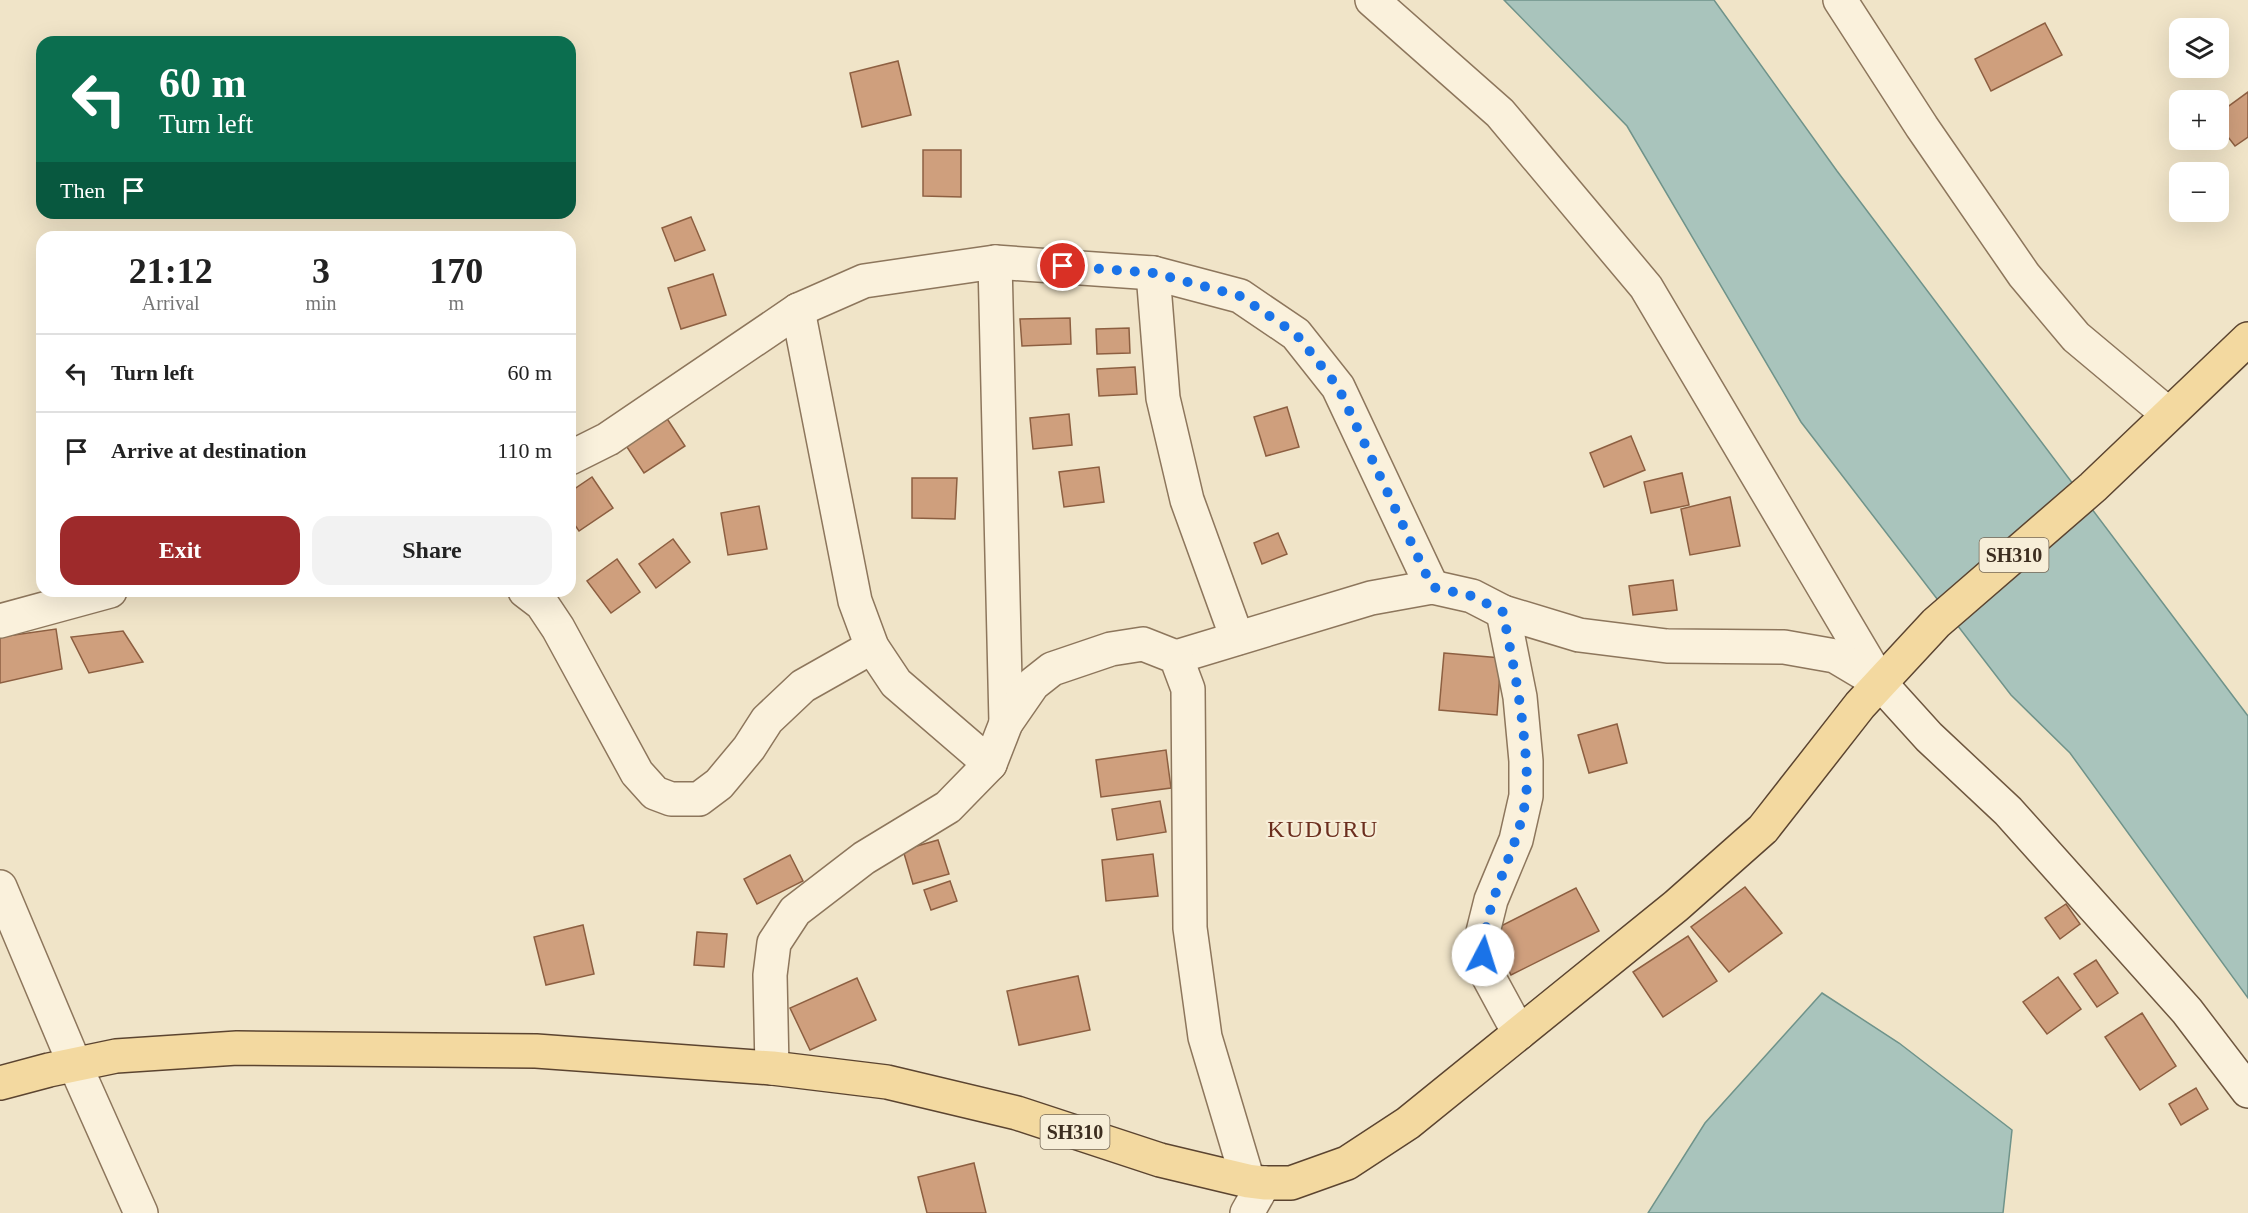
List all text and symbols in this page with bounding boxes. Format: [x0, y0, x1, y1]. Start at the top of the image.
map controls [2169, 18, 2229, 222]
button: layers [2169, 18, 2229, 78]
icon: left [60, 60, 138, 138]
text: 60 m [159, 60, 247, 106]
button: + [2169, 90, 2229, 150]
text: Turn left [159, 109, 253, 139]
button: − [2169, 162, 2229, 222]
icon: arrive [117, 174, 150, 207]
text: Then [60, 178, 105, 203]
pin [1037, 240, 1088, 291]
icon: arrive [1046, 249, 1079, 282]
text: 21:12 [129, 251, 213, 291]
text: 3 [312, 251, 330, 291]
text: 170 [429, 251, 483, 291]
text: Arrival [142, 292, 200, 314]
text: min [305, 292, 337, 314]
text: m [449, 292, 464, 314]
icon: left [60, 357, 93, 390]
text: Turn left [111, 360, 194, 385]
text: 60 m [507, 360, 552, 385]
icon: arrive [60, 435, 93, 468]
text: Arrive at destination [111, 438, 307, 463]
text: 110 m [497, 438, 552, 463]
button: Exit [60, 516, 300, 585]
button: Share [312, 516, 552, 585]
road number: SH310 [1980, 538, 2048, 572]
district label: KUDURU [1267, 816, 1379, 842]
position arrow [1451, 923, 1515, 987]
road number: SH310 [1040, 1115, 1110, 1149]

